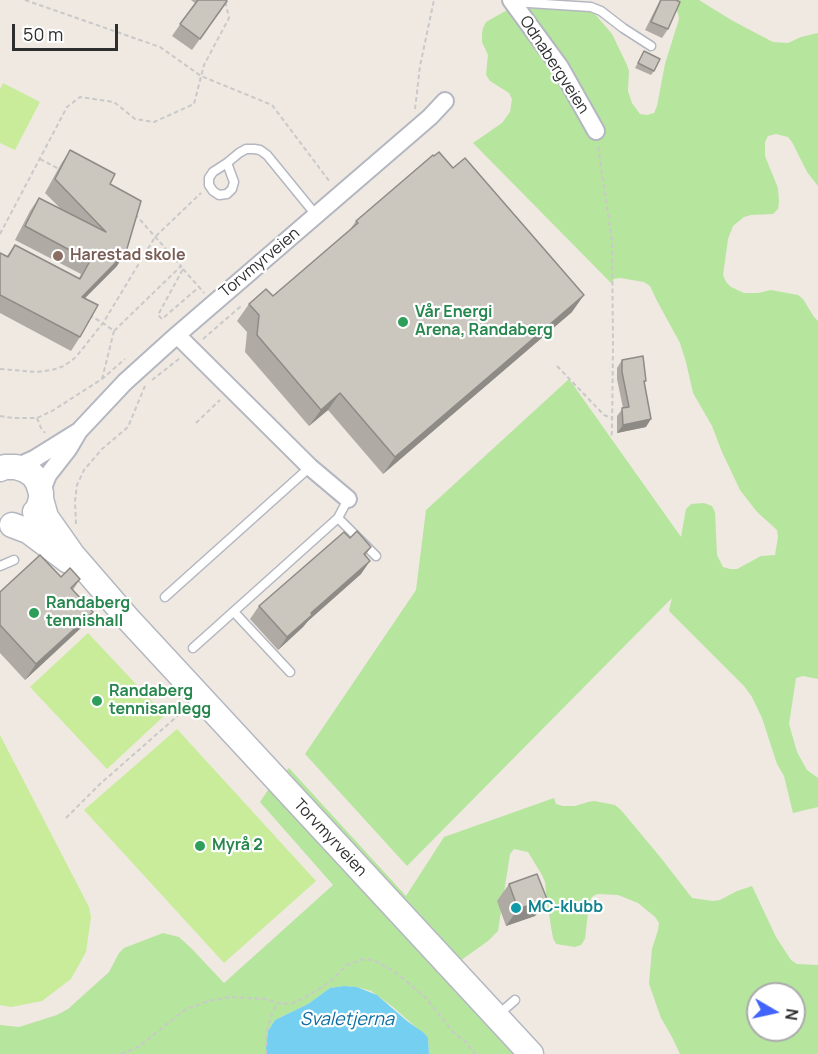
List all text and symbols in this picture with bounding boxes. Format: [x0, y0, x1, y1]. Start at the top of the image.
scale bar [15, 12, 122, 50]
street label: Odnabergveien [515, 13, 593, 117]
text: 50 m [23, 22, 63, 46]
street label: Torvmyrveien [216, 224, 304, 302]
place label: Harestad skole [70, 246, 186, 266]
marker: Harestad skole [51, 249, 65, 263]
place label: Vår Energi Arena, Randaberg [415, 303, 553, 341]
marker: Vår Energi Arena, Randaberg [396, 315, 410, 329]
place label: Randaberg tennishall [46, 594, 130, 632]
marker: Randaberg tennishall [27, 606, 41, 620]
place label: Randaberg tennisanlegg [109, 682, 211, 720]
marker: Randaberg tennisanlegg [90, 694, 104, 708]
street label: Torvmyrveien [289, 795, 371, 881]
place label: Myrå 2 [212, 836, 263, 856]
marker: Myrå 2 [193, 839, 207, 853]
place label: MC-klubb [528, 898, 603, 918]
marker: MC-klubb [509, 901, 523, 915]
north arrow [746, 982, 806, 1042]
text: N [780, 1007, 804, 1022]
water label: Svaletjerna [300, 1009, 394, 1031]

